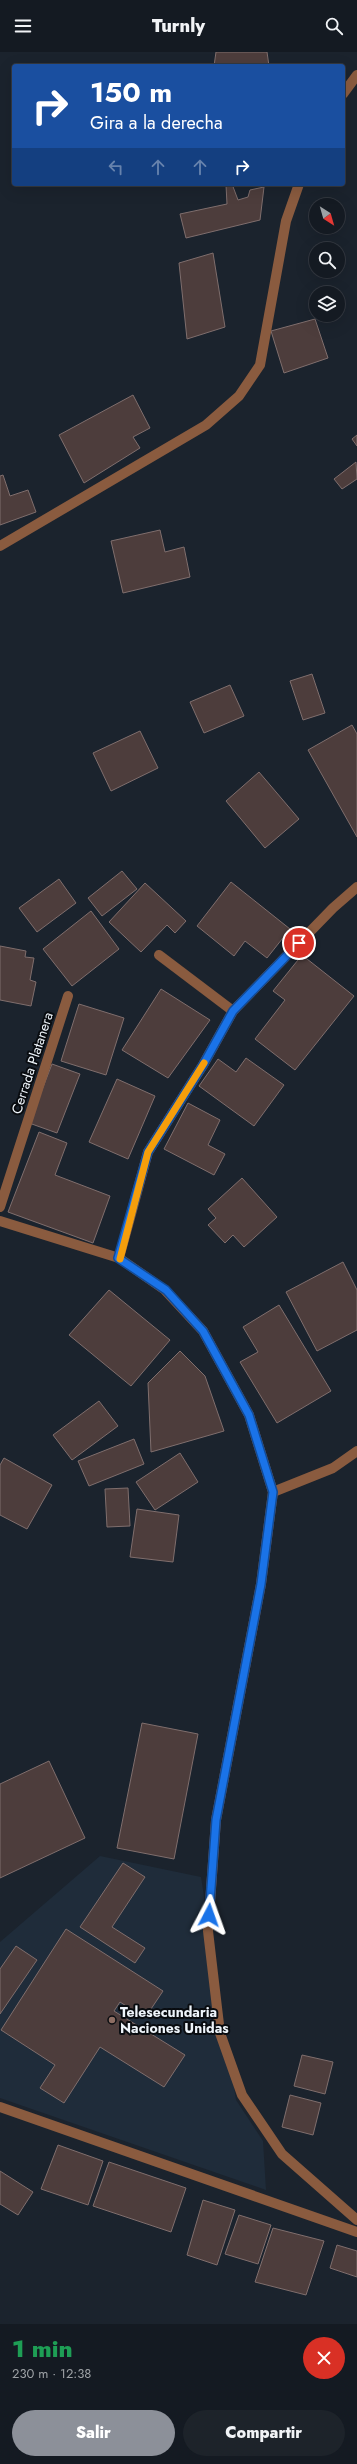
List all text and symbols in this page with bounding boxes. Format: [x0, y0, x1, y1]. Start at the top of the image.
text: Turnly [152, 13, 205, 39]
icon: menu [12, 15, 34, 37]
icon: search [323, 15, 345, 37]
text: 150 m [90, 72, 172, 113]
icon: right [24, 80, 76, 132]
text: Gira a la derecha [90, 110, 223, 136]
icon: left [105, 156, 127, 178]
icon: ahead [147, 156, 169, 178]
icon: ahead [189, 156, 211, 178]
icon: right [231, 156, 253, 178]
north arrow [309, 198, 345, 234]
map controls [309, 198, 345, 322]
button: search [309, 242, 345, 278]
button: layers [309, 286, 345, 322]
pin [282, 926, 316, 960]
icon: arrive [288, 932, 310, 954]
street label: Cerrada Platanera [6, 1010, 58, 1116]
position arrow [188, 1894, 230, 1936]
place label: Telesecundaria Naciones Unidas [120, 2002, 229, 2038]
marker: Telesecundaria Naciones Unidas [107, 2015, 117, 2025]
text: 1 min [12, 2331, 73, 2366]
button: close [303, 2337, 345, 2379]
text: 230 m · 12:38 [12, 2364, 91, 2383]
button: Salir [12, 2410, 175, 2456]
button: Compartir [183, 2410, 345, 2456]

